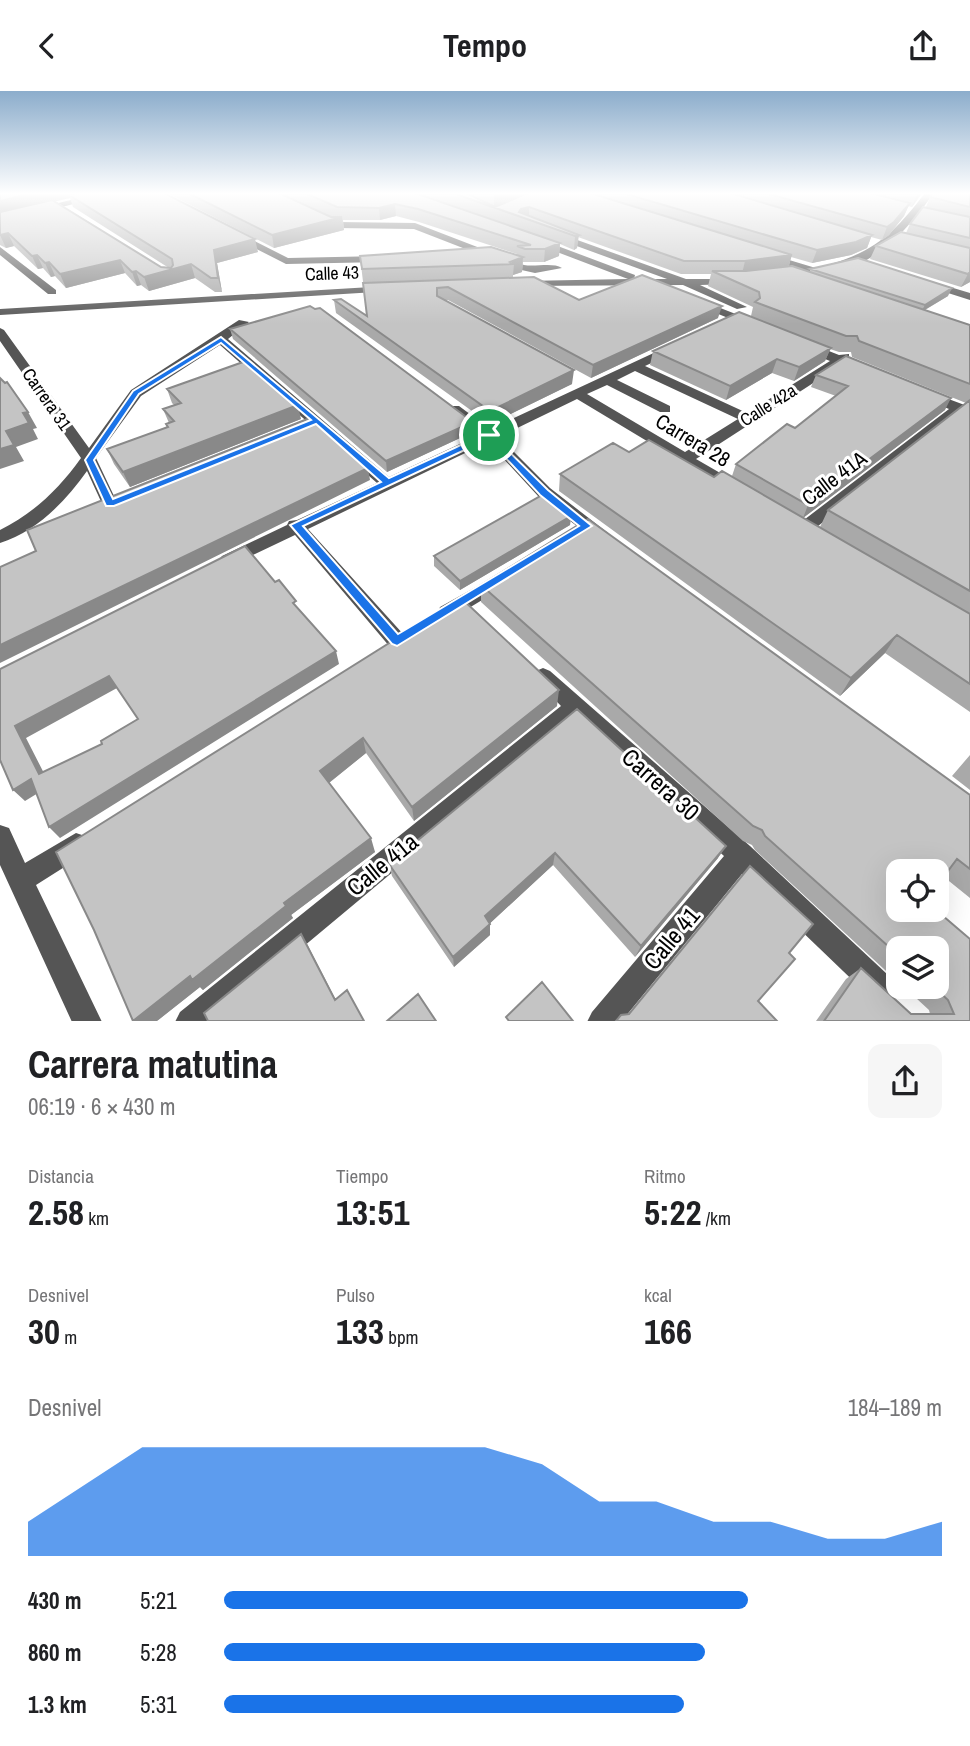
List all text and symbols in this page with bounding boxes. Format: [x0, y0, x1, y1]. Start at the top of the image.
text: Tempo [443, 24, 527, 67]
icon: back [28, 27, 66, 65]
icon: share [904, 27, 942, 65]
street label: Calle 43 [305, 260, 359, 286]
street label: Carrera 31 [17, 363, 78, 436]
street label: Calle 42a [735, 378, 801, 432]
pin [459, 405, 519, 465]
street label: Carrera 28 [650, 406, 736, 474]
icon: arrive [470, 416, 508, 454]
street label: Calle 41A [795, 444, 873, 512]
street label: Carrera 30 [615, 741, 707, 827]
street label: Calle 41a [340, 825, 424, 903]
map controls [886, 859, 949, 999]
button: locate [886, 859, 949, 922]
street label: Calle 41 [636, 900, 706, 976]
button: layers [886, 936, 949, 999]
text: Carrera matutina [28, 1039, 277, 1090]
button: share [868, 1044, 942, 1118]
text: 06:19 · 6 × 430 m [28, 1091, 175, 1122]
text: Distancia [28, 1163, 94, 1189]
text: Tiempo [336, 1163, 388, 1189]
text: Ritmo [644, 1163, 686, 1189]
text: 2.58 [28, 1189, 84, 1236]
text: 13:51 [336, 1189, 409, 1236]
text: 5:22 [644, 1189, 701, 1236]
text: km [84, 1205, 109, 1231]
text: /km [701, 1205, 731, 1231]
text: Desnivel [28, 1282, 89, 1308]
text: Pulso [336, 1282, 375, 1308]
text: kcal [644, 1282, 672, 1308]
text: 30 [28, 1308, 60, 1355]
text: 133 [336, 1308, 384, 1355]
text: 166 [644, 1308, 692, 1355]
text: m [60, 1324, 77, 1350]
text: bpm [384, 1324, 419, 1350]
text: Desnivel [28, 1392, 101, 1423]
text: 184–189 m [848, 1392, 942, 1423]
text: 430 m [28, 1585, 81, 1616]
text: 5:21 [140, 1585, 177, 1616]
text: 860 m [28, 1637, 81, 1668]
text: 5:28 [140, 1637, 177, 1668]
text: 1.3 km [28, 1689, 87, 1720]
text: 5:31 [140, 1689, 177, 1720]

